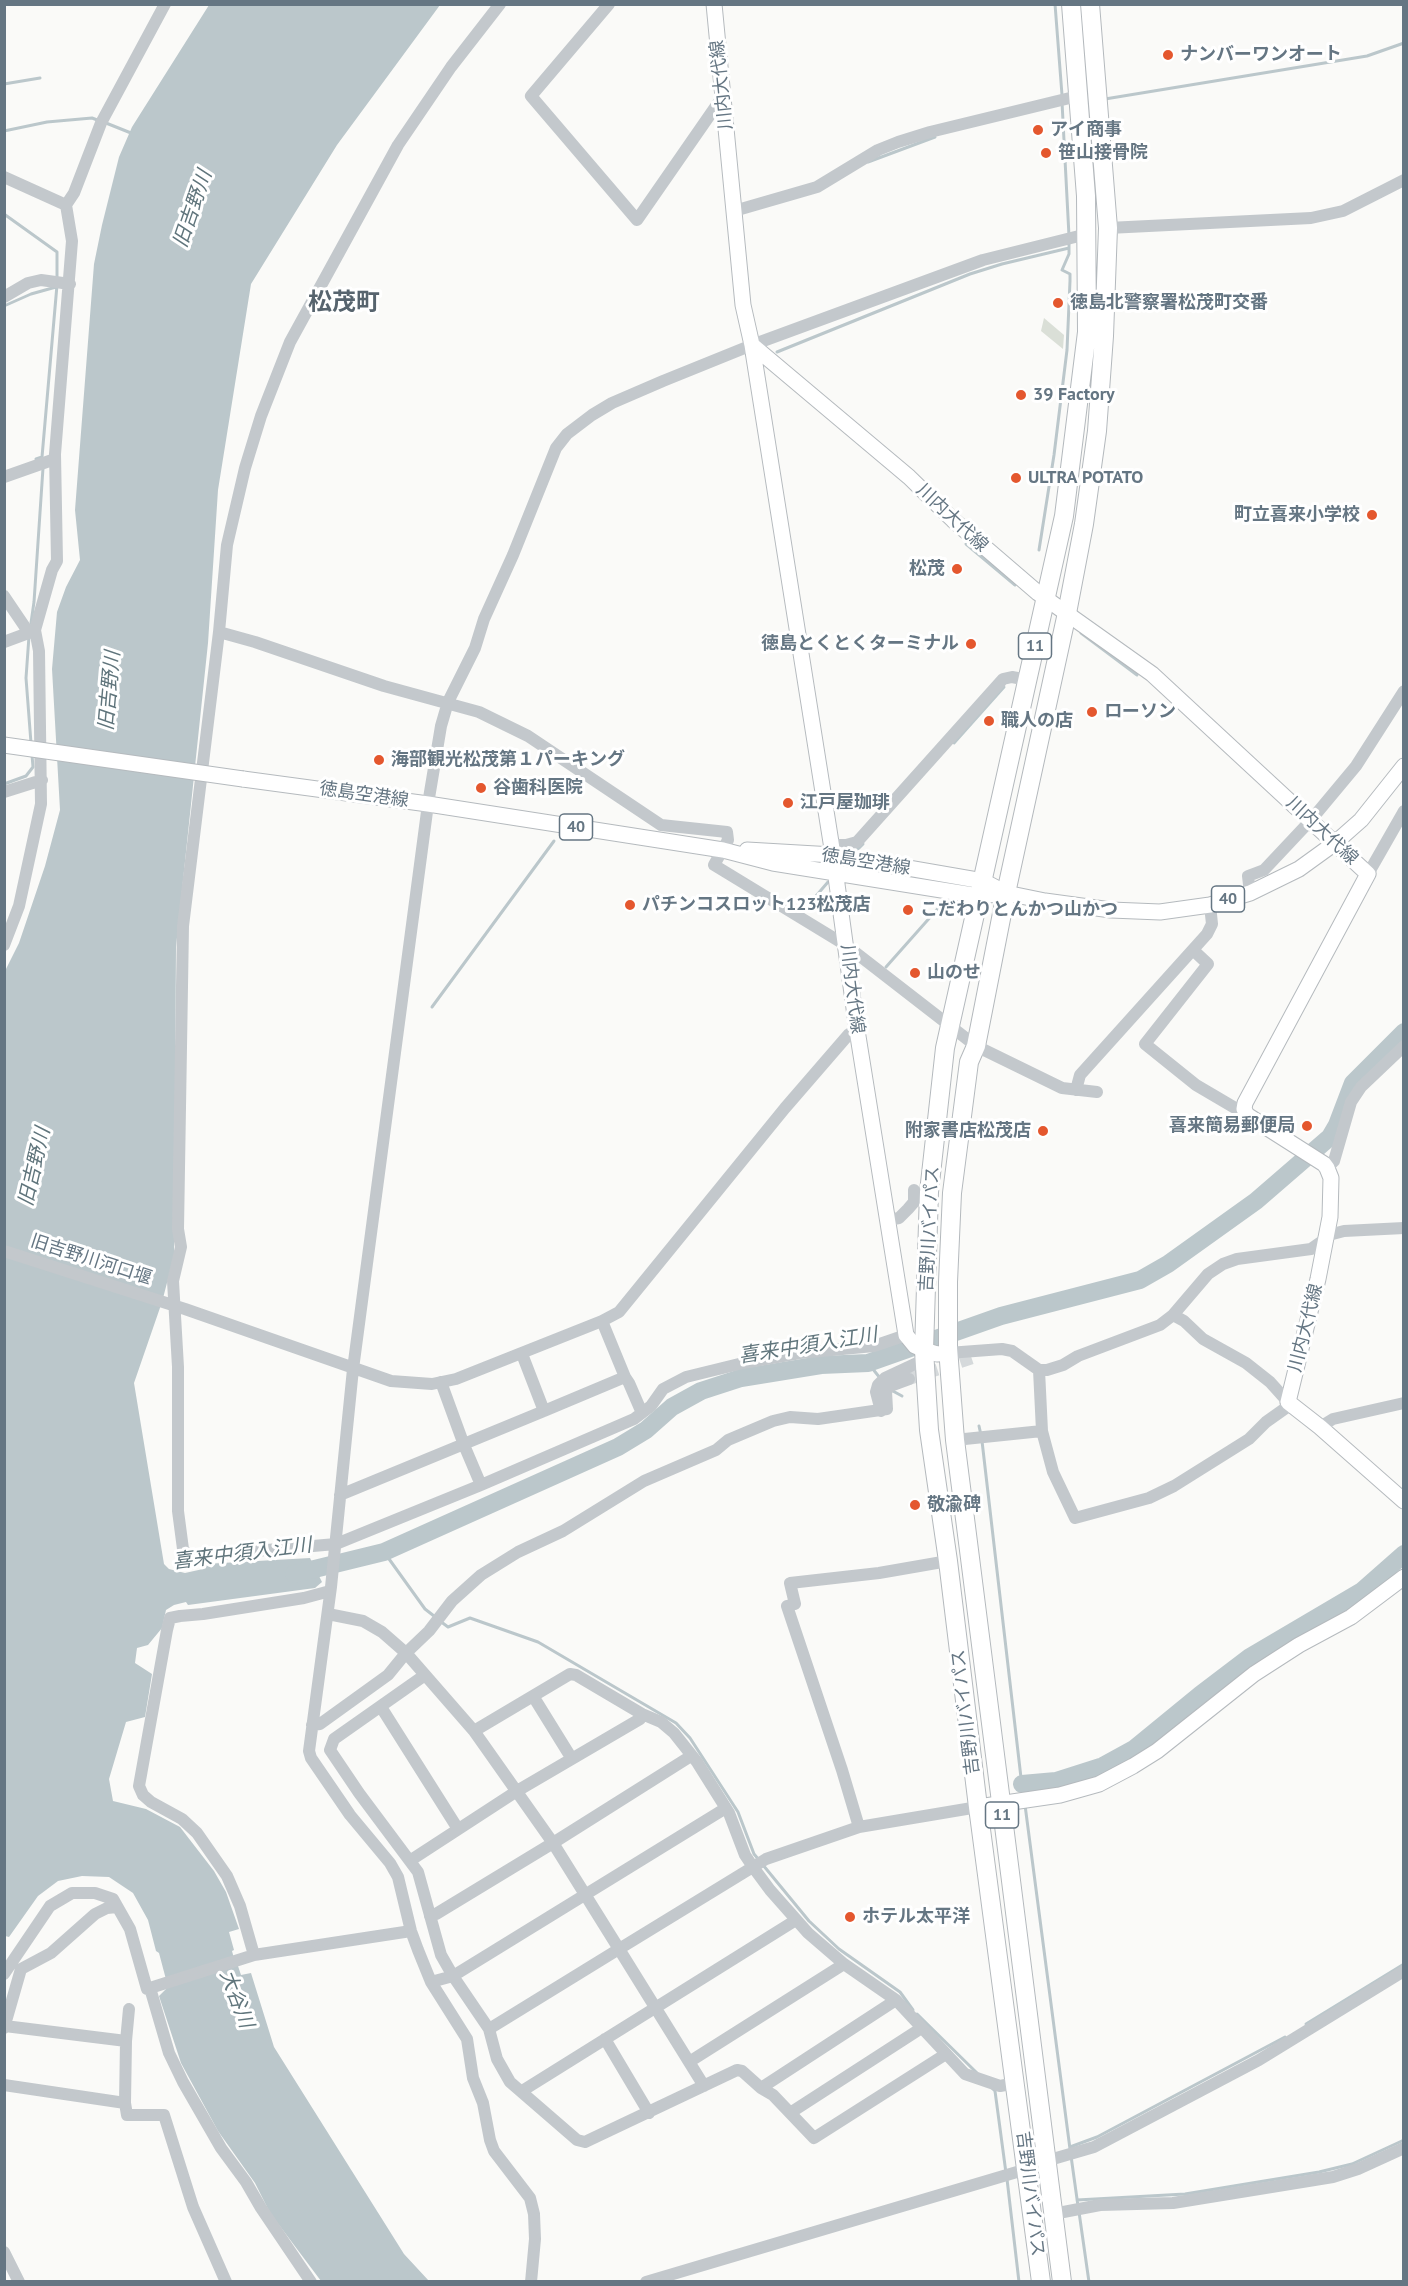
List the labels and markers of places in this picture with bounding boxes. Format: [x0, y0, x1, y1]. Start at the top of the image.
place label: ナンバーワンオート [1180, 44, 1342, 66]
marker: ナンバーワンオート [1161, 48, 1175, 62]
place label: アイ商事 [1050, 119, 1122, 141]
marker: アイ商事 [1031, 123, 1045, 137]
place label: 笹山接骨院 [1058, 142, 1148, 164]
marker: 笹山接骨院 [1039, 146, 1053, 160]
place label: 徳島北警察署松茂町交番 [1070, 292, 1268, 314]
marker: 徳島北警察署松茂町交番 [1051, 296, 1065, 310]
place label: 39 Factory [1033, 384, 1115, 406]
marker: 39 Factory [1014, 388, 1028, 402]
place label: ULTRA POTATO [1028, 467, 1143, 489]
marker: ULTRA POTATO [1009, 471, 1023, 485]
place label: 町立喜来小学校 [1234, 504, 1360, 526]
marker: 町立喜来小学校 [1365, 508, 1379, 522]
place label: 松茂 [909, 558, 945, 580]
marker: 松茂 [950, 562, 964, 576]
place label: 徳島とくとくターミナル [761, 633, 959, 655]
marker: 徳島とくとくターミナル [964, 637, 978, 651]
place label: ローソン [1104, 701, 1176, 723]
marker: ローソン [1085, 705, 1099, 719]
place label: 職人の店 [1001, 710, 1073, 732]
marker: 職人の店 [982, 714, 996, 728]
place label: 海部観光松茂第１パーキング [391, 749, 625, 771]
marker: 海部観光松茂第１パーキング [372, 753, 386, 767]
place label: 谷歯科医院 [493, 777, 583, 799]
marker: 谷歯科医院 [474, 781, 488, 795]
place label: 江戸屋珈琲 [800, 792, 890, 814]
marker: 江戸屋珈琲 [781, 796, 795, 810]
place label: パチンコスロット123松茂店 [642, 894, 871, 916]
marker: パチンコスロット123松茂店 [623, 898, 637, 912]
place label: こだわりとんかつ山かつ [920, 899, 1118, 921]
marker: こだわりとんかつ山かつ [901, 903, 915, 917]
place label: 山のせ [927, 962, 981, 984]
marker: 山のせ [908, 966, 922, 980]
place label: 喜来簡易郵便局 [1169, 1115, 1295, 1137]
marker: 喜来簡易郵便局 [1300, 1119, 1314, 1133]
place label: 附家書店松茂店 [905, 1120, 1031, 1142]
marker: 附家書店松茂店 [1036, 1124, 1050, 1138]
place label: 敬渝碑 [927, 1494, 981, 1516]
marker: 敬渝碑 [908, 1498, 922, 1512]
place label: ホテル太平洋 [862, 1906, 970, 1928]
marker: ホテル太平洋 [843, 1910, 857, 1924]

